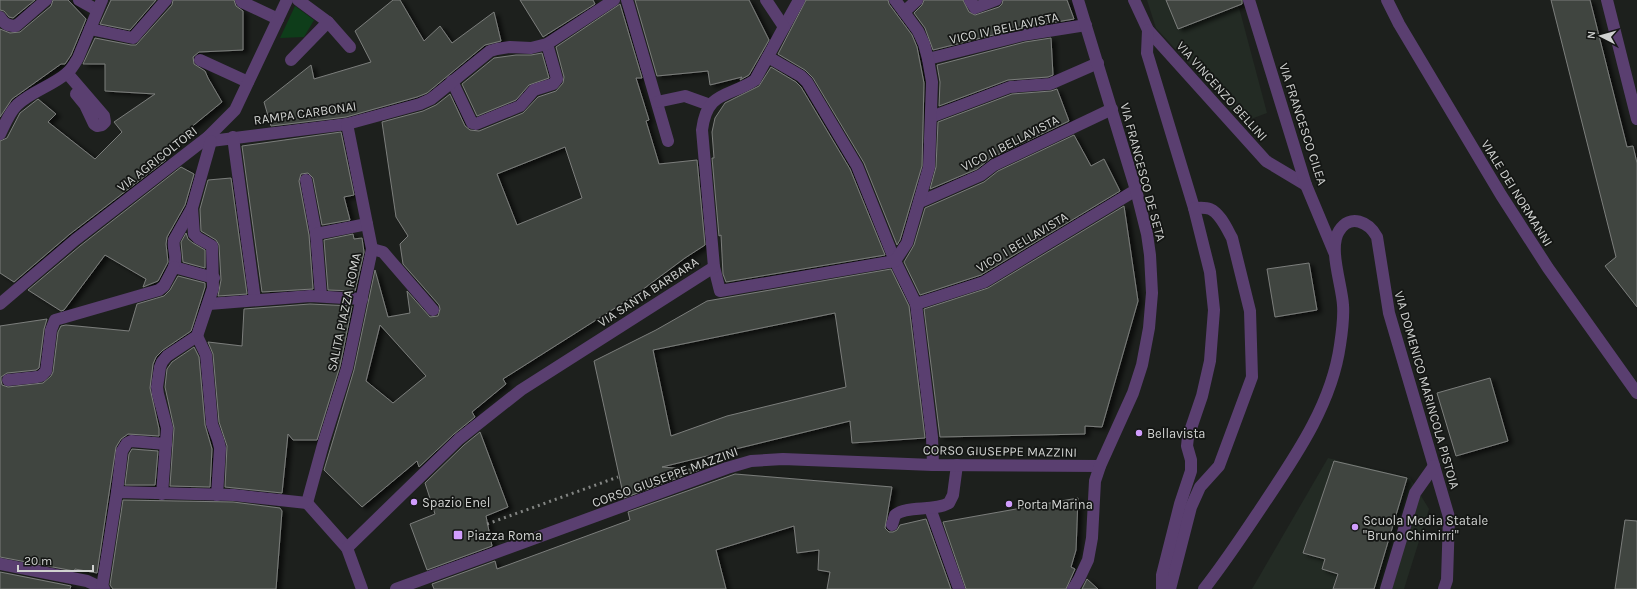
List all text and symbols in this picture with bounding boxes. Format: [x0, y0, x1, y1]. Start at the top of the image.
street label: VICO IV BELLAVISTA [948, 9, 1061, 47]
north arrow [1581, 16, 1621, 56]
text: N [1585, 30, 1598, 40]
street label: VIA VINCENZO BELLINI [1173, 38, 1271, 144]
street label: VIA FRANCESCO CILEA [1276, 61, 1330, 188]
street label: RAMPA CARBONAI [253, 98, 357, 128]
street label: VIA FRANCESCO DE SETA [1117, 101, 1169, 243]
street label: VICO II BELLAVISTA [959, 112, 1062, 174]
street label: VIA AGRICOLTORI [114, 123, 200, 195]
street label: VIALE DEI NORMANNI [1478, 137, 1556, 249]
street label: VICO I BELLAVISTA [974, 209, 1071, 275]
street label: SALITA PIAZZA ROMA [324, 251, 364, 373]
street label: VIA SANTA BARBARA [595, 254, 701, 330]
street label: VIA DOMENICO MARINCOLA PISTOIA [1391, 289, 1463, 491]
place label: Bellavista [1147, 426, 1205, 441]
marker: Bellavista [1134, 428, 1144, 438]
street label: CORSO GIUSEPPE MAZZINI [923, 442, 1077, 460]
street label: CORSO GIUSEPPE MAZZINI [590, 444, 740, 510]
place label: Spazio Enel [422, 495, 490, 510]
marker: Spazio Enel [409, 497, 419, 507]
place label: Porta Marina [1017, 497, 1093, 512]
marker: Porta Marina [1004, 499, 1014, 509]
place label: Scuola Media Statale "Bruno Chimirri" [1363, 513, 1489, 543]
marker: Scuola Media Statale "Bruno Chimirri" [1350, 522, 1360, 532]
place label: Piazza Roma [467, 528, 542, 543]
marker: Piazza Roma [452, 529, 464, 541]
scale bar [18, 547, 93, 573]
text: 20 m [24, 554, 52, 568]

